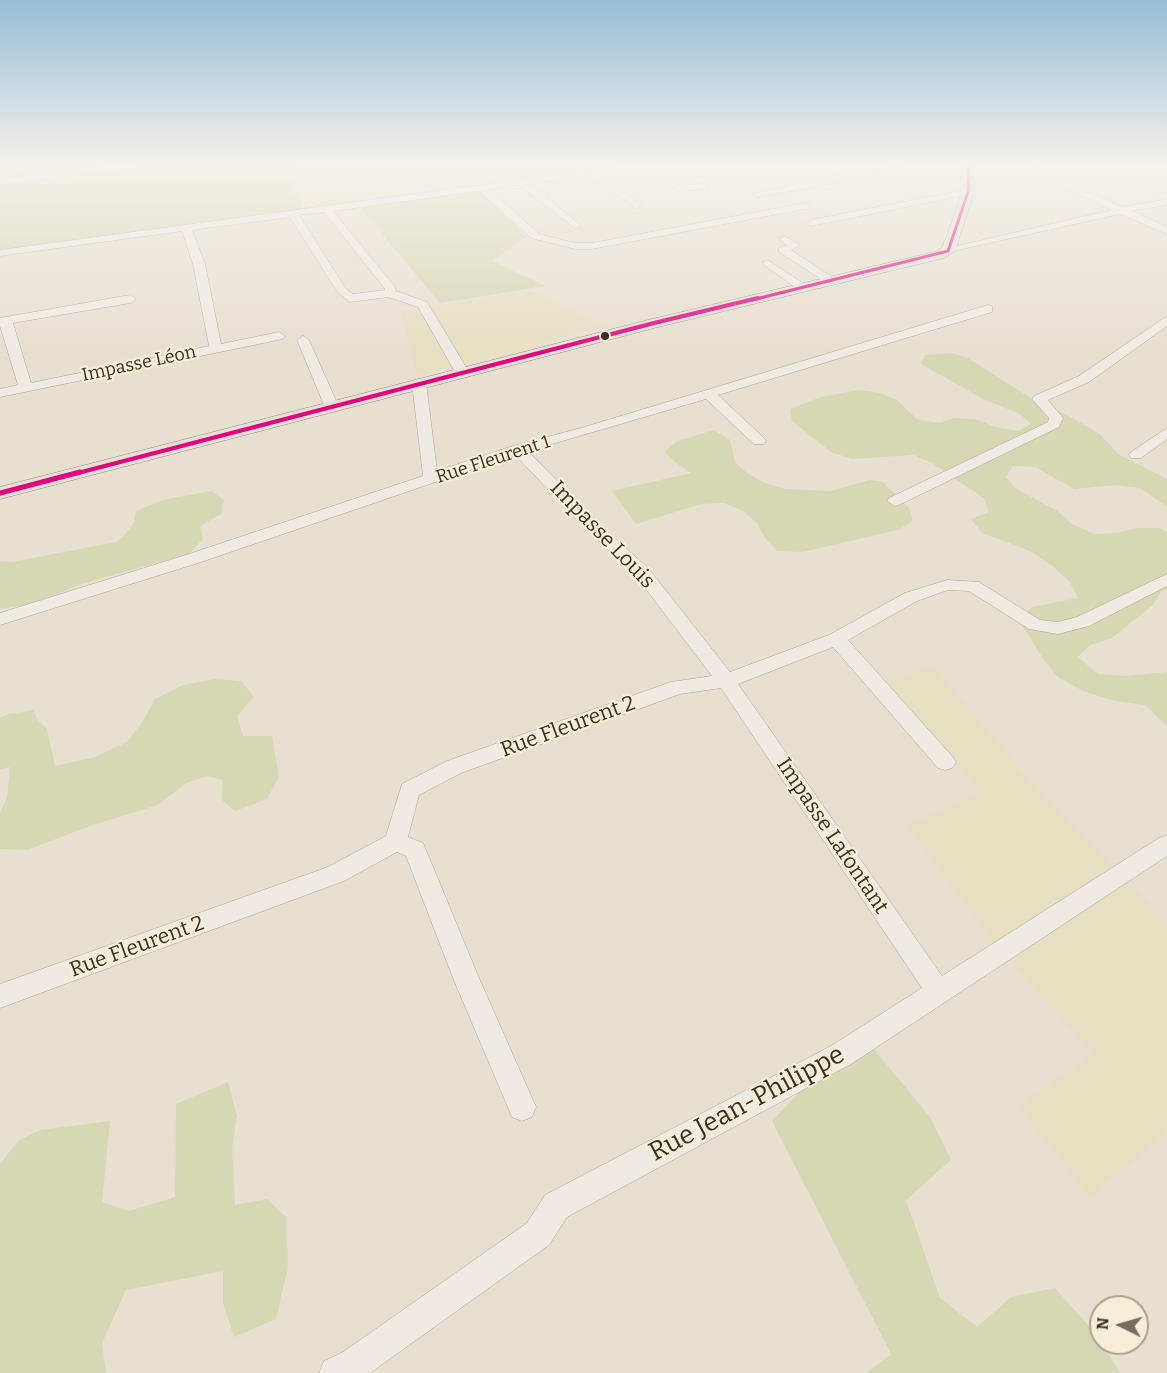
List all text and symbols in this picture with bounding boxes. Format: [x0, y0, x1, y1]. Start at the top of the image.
unlabelled marker [599, 330, 611, 342]
street label: Impasse Léon [80, 341, 198, 387]
street label: Rue Fleurent 1 [433, 431, 553, 489]
street label: Impasse Louis [544, 476, 660, 594]
street label: Rue Fleurent 2 [497, 691, 639, 763]
street label: Impasse Lafontant [771, 753, 893, 919]
street label: Rue Fleurent 2 [66, 911, 208, 983]
street label: Rue Jean-Philippe [644, 1039, 850, 1169]
north arrow [1089, 1295, 1149, 1355]
text: N [1093, 1317, 1113, 1331]

